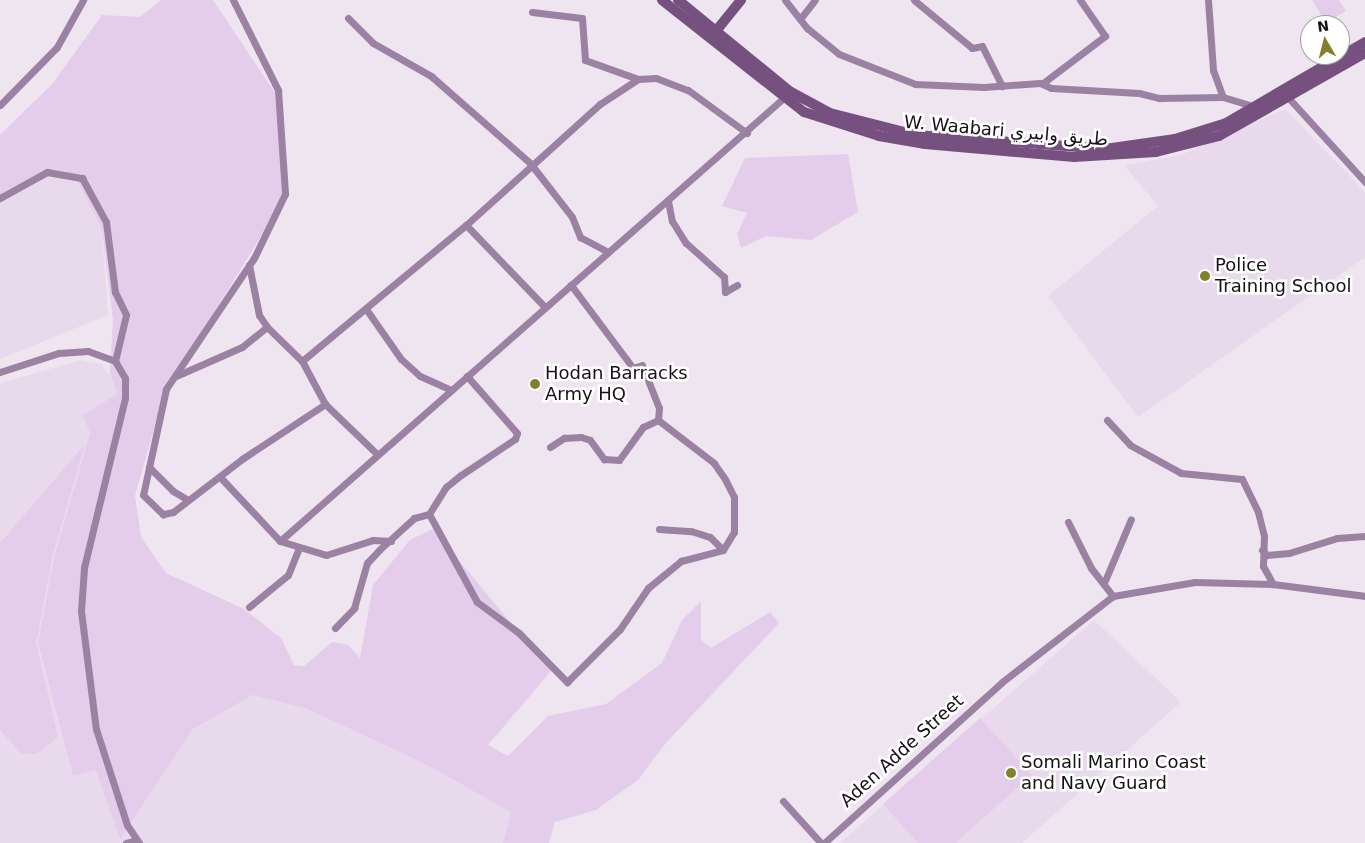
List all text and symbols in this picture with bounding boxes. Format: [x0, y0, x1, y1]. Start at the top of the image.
north arrow [1300, 15, 1350, 65]
text: N [1316, 17, 1330, 35]
street label: W. Waabari طريق وابيري [903, 111, 1109, 151]
place label: Police Training School [1215, 255, 1352, 298]
marker: Police Training School [1199, 270, 1211, 282]
place label: Hodan Barracks Army HQ [545, 363, 688, 406]
marker: Hodan Barracks Army HQ [529, 378, 541, 390]
street label: Aden Adde Street [836, 690, 968, 812]
place label: Somali Marino Coast and Navy Guard [1021, 752, 1206, 794]
marker: Somali Marino Coast and Navy Guard [1005, 767, 1017, 779]

